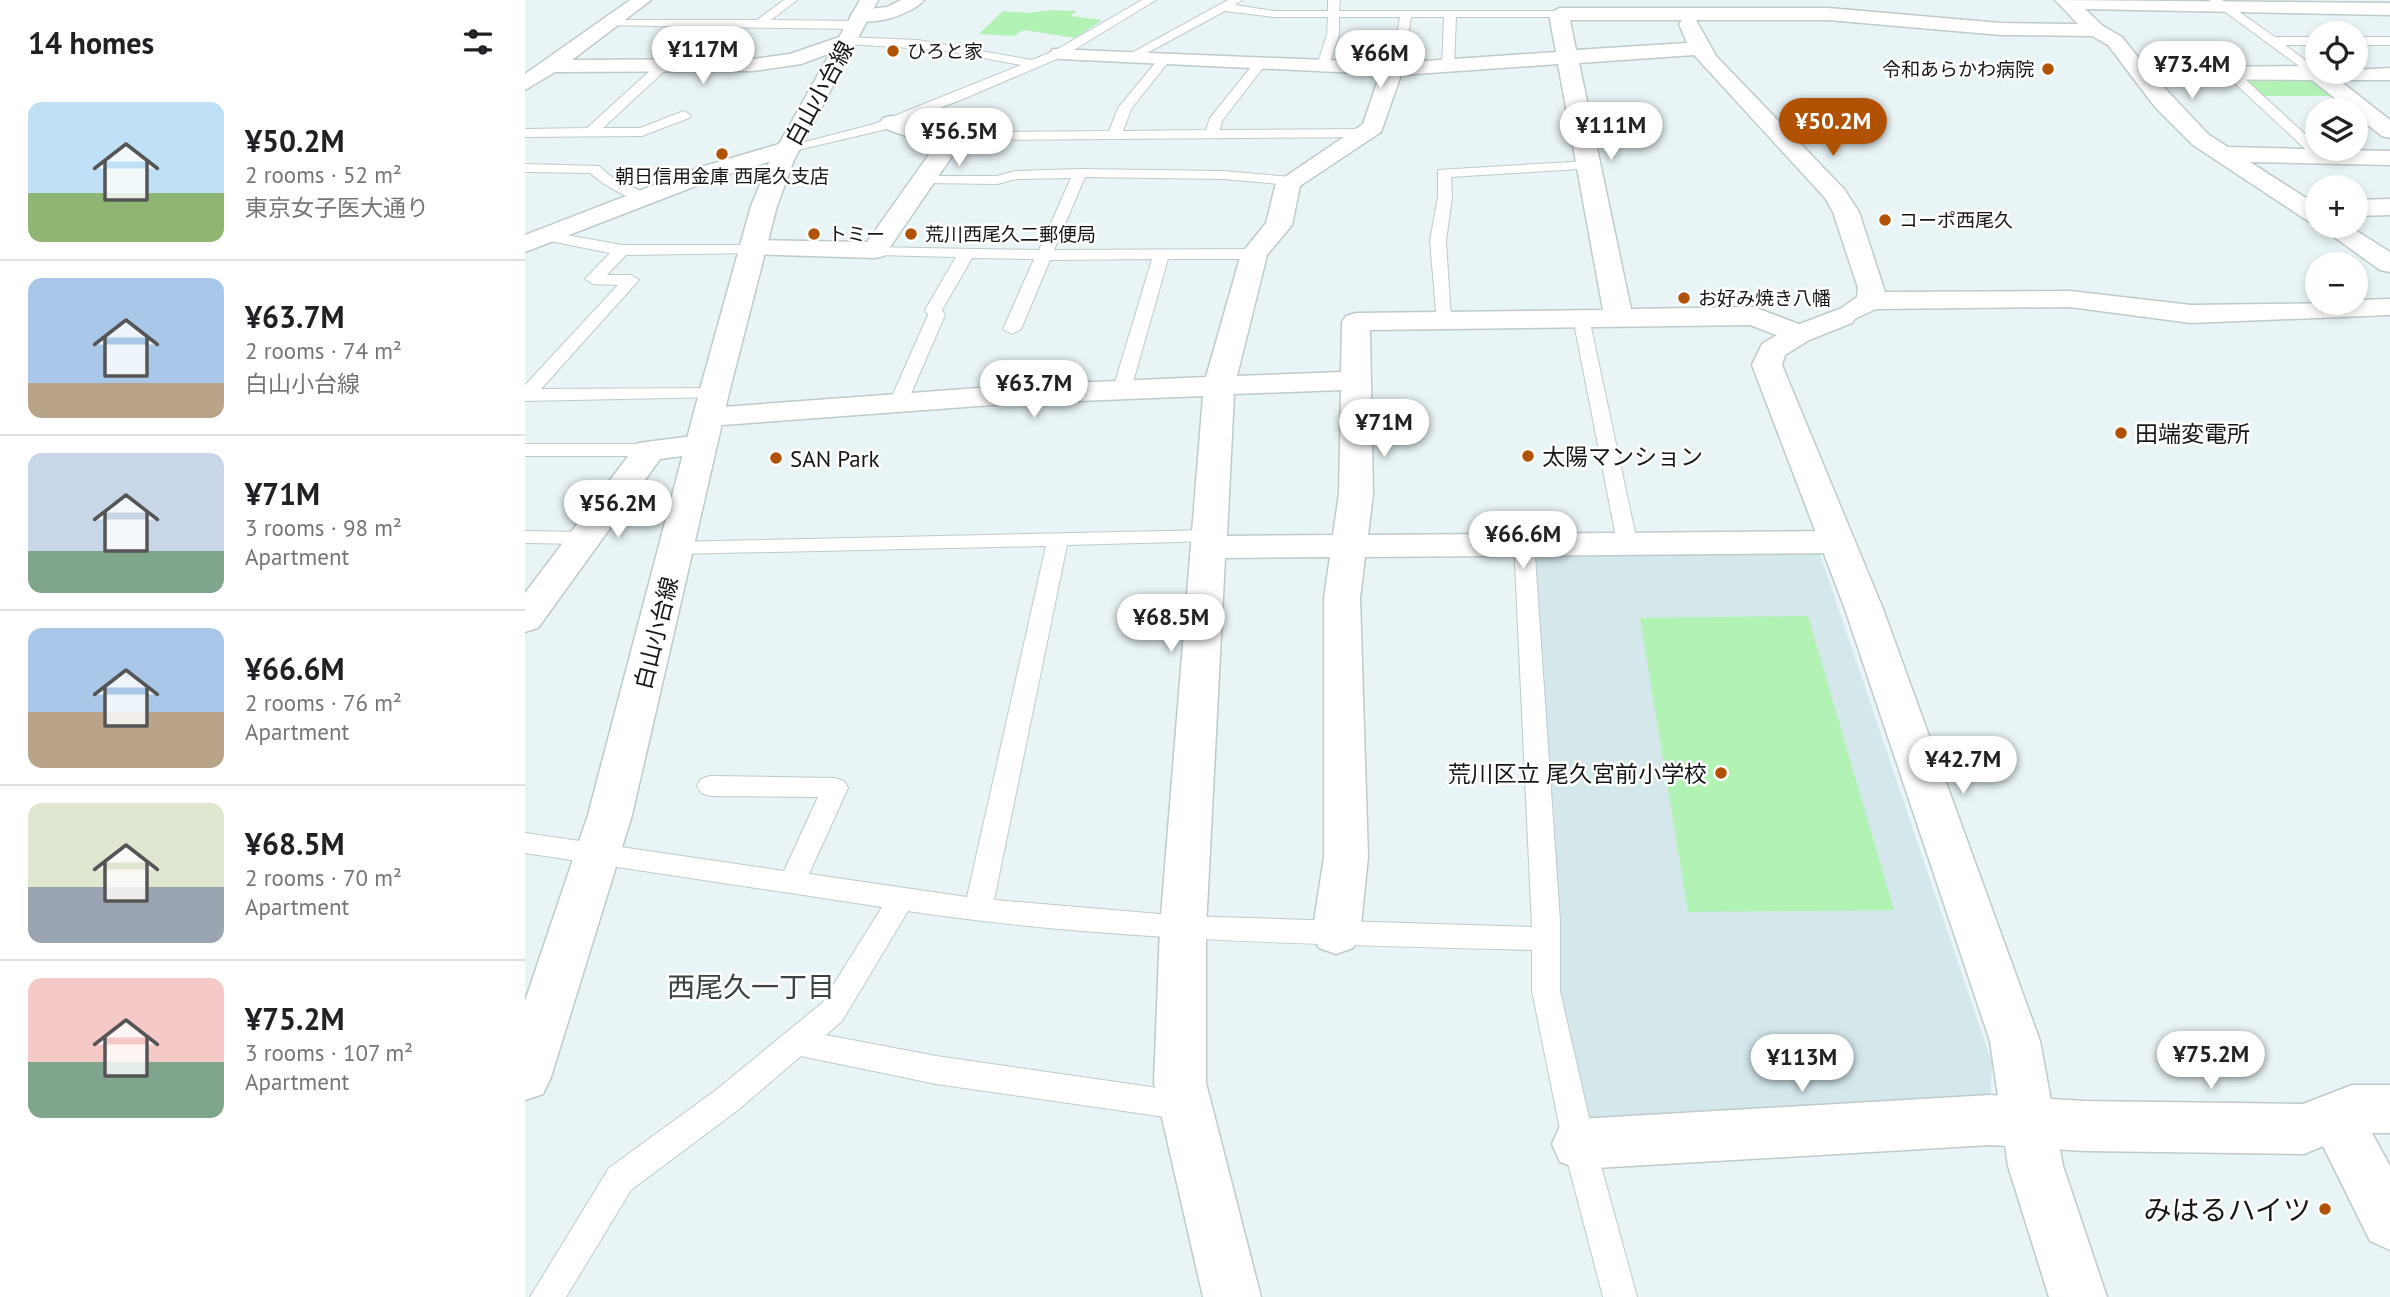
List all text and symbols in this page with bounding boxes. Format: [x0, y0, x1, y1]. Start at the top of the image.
map controls [2305, 21, 2368, 315]
button: locate [2305, 21, 2368, 84]
text: 14 homes [28, 23, 154, 62]
icon: filters [459, 23, 497, 61]
pin: ¥117M [654, 27, 752, 86]
pin: ¥66M [1339, 31, 1421, 90]
text: ¥117M [668, 34, 738, 63]
street label: 白山小台線 [778, 36, 860, 150]
text: ¥66M [1351, 38, 1409, 67]
place label: ひろと家 [907, 39, 983, 63]
pin: ¥73.4M [2135, 42, 2249, 101]
marker: ひろと家 [885, 43, 901, 59]
text: ¥73.4M [2154, 49, 2230, 78]
place label: 令和あらかわ病院 [1882, 57, 2034, 81]
marker: 令和あらかわ病院 [2040, 61, 2056, 77]
button: layers [2305, 98, 2368, 161]
pin: ¥50.2M [1776, 99, 1890, 158]
pin: ¥111M [1562, 102, 1660, 162]
text: ¥50.2M [1795, 106, 1871, 135]
pin: ¥56.5M [902, 108, 1016, 168]
text: ¥111M [1576, 110, 1646, 139]
text: ¥56.5M [921, 116, 997, 145]
text: ¥50.2M [245, 121, 344, 160]
icon: home [84, 130, 168, 214]
marker: 朝日信用金庫 西尾久支店 [714, 146, 730, 162]
text: 2 rooms · 52 m² [245, 160, 402, 189]
place label: 朝日信用金庫 西尾久支店 [615, 164, 829, 188]
button: + [2305, 175, 2368, 238]
text: 東京女子医大通り [245, 193, 429, 222]
place label: コーポ西尾久 [1899, 208, 2013, 232]
marker: コーポ西尾久 [1877, 212, 1893, 228]
place label: トミー [828, 222, 885, 246]
place label: 荒川西尾久二郵便局 [925, 222, 1096, 246]
marker: トミー [806, 226, 822, 242]
marker: 荒川西尾久二郵便局 [903, 226, 919, 242]
button: − [2305, 252, 2368, 315]
place label: お好み焼き八幡 [1698, 286, 1831, 310]
marker: お好み焼き八幡 [1676, 290, 1692, 306]
text: ¥63.7M [245, 297, 344, 336]
icon: home [84, 306, 168, 390]
text: 2 rooms · 74 m² [245, 336, 402, 365]
pin: ¥63.7M [977, 360, 1091, 420]
text: ¥63.7M [996, 368, 1072, 397]
text: 白山小台線 [245, 369, 360, 398]
pin: ¥71M [1343, 400, 1425, 459]
text: ¥71M [1355, 407, 1413, 436]
place label: 田端変電所 [2135, 419, 2250, 448]
marker: 田端変電所 [2113, 425, 2129, 441]
place label: 太陽マンション [1542, 442, 1703, 471]
place label: SAN Park [790, 444, 880, 473]
marker: 太陽マンション [1520, 448, 1536, 464]
marker: SAN Park [768, 450, 784, 466]
text: ¥71M [245, 474, 320, 513]
pin: ¥56.2M [561, 480, 675, 540]
icon: home [84, 481, 168, 565]
text: ¥56.2M [580, 488, 656, 517]
pin: ¥66.6M [1466, 512, 1580, 571]
text: 3 rooms · 98 m² [245, 513, 402, 542]
text: ¥66.6M [1485, 519, 1561, 548]
text: Apartment [245, 542, 349, 571]
street label: 白山小台線 [628, 574, 684, 692]
pin: ¥68.5M [1114, 594, 1228, 654]
text: ¥68.5M [1133, 602, 1209, 631]
text: ¥66.6M [245, 649, 344, 688]
icon: home [84, 656, 168, 740]
text: 2 rooms · 76 m² [245, 688, 402, 717]
text: Apartment [245, 717, 349, 746]
pin: ¥42.7M [1906, 736, 2020, 796]
text: ¥42.7M [1925, 744, 2001, 773]
place label: 荒川区立 尾久宮前小学校 [1448, 759, 1707, 788]
marker: 荒川区立 尾久宮前小学校 [1713, 765, 1729, 781]
text: ¥68.5M [245, 824, 344, 863]
icon: home [84, 831, 168, 915]
text: 2 rooms · 70 m² [245, 863, 402, 892]
text: Apartment [245, 892, 349, 921]
district label: 西尾久一丁目 [667, 968, 835, 1005]
text: ¥75.2M [245, 999, 344, 1038]
icon: home [84, 1006, 168, 1090]
pin: ¥75.2M [2154, 1032, 2268, 1091]
pin: ¥113M [1753, 1034, 1851, 1094]
text: 3 rooms · 107 m² [245, 1038, 413, 1067]
text: ¥75.2M [2173, 1039, 2249, 1068]
text: ¥113M [1767, 1042, 1837, 1071]
text: Apartment [245, 1067, 349, 1096]
place label: みはるハイツ [2144, 1191, 2311, 1228]
marker: みはるハイツ [2317, 1201, 2333, 1217]

